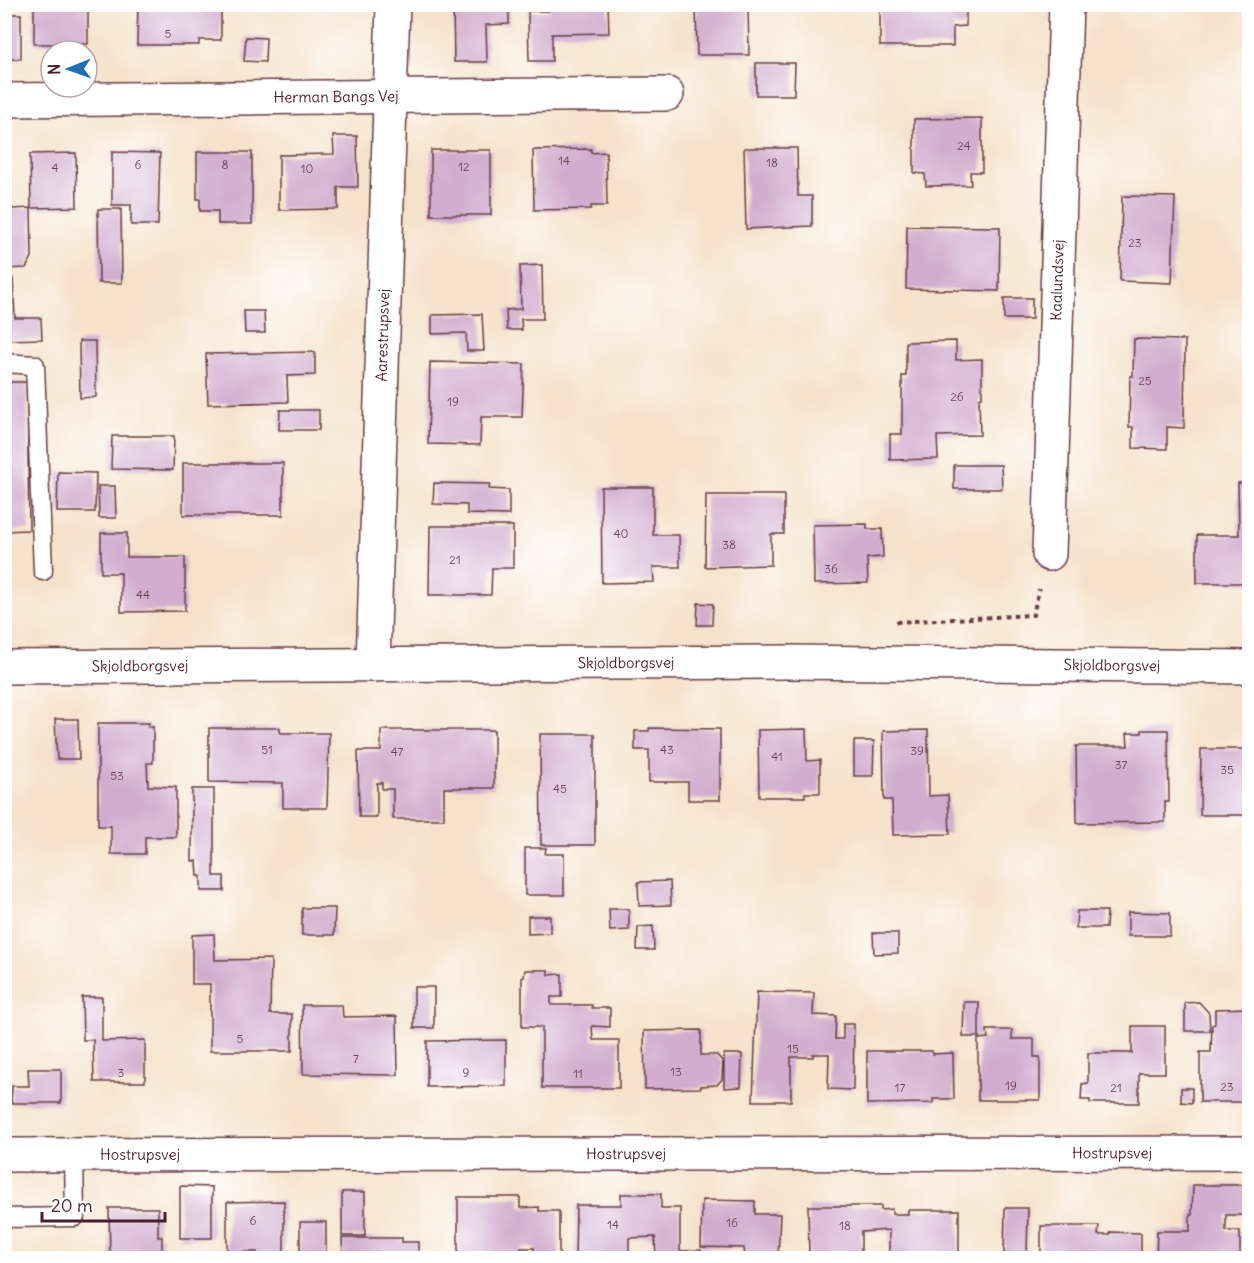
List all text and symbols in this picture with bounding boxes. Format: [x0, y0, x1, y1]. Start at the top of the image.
house number: 5 [165, 26, 172, 41]
north arrow [39, 39, 99, 99]
text: N [44, 64, 64, 75]
street label: Herman Bangs Vej [273, 86, 399, 107]
house number: 24 [957, 138, 971, 153]
house number: 14 [558, 153, 570, 168]
house number: 18 [766, 155, 778, 170]
house number: 6 [135, 157, 142, 172]
house number: 8 [222, 157, 229, 172]
house number: 12 [458, 159, 470, 174]
house number: 4 [52, 160, 59, 175]
house number: 10 [301, 161, 313, 176]
house number: 23 [1128, 235, 1142, 250]
street label: Kaalundsvej [1046, 239, 1068, 321]
street label: Aarestrupsvej [372, 288, 393, 382]
house number: 25 [1138, 373, 1152, 388]
house number: 26 [950, 389, 964, 404]
house number: 19 [447, 394, 459, 409]
house number: 40 [614, 526, 629, 541]
house number: 38 [722, 537, 736, 552]
house number: 21 [449, 552, 461, 567]
house number: 36 [824, 561, 838, 576]
house number: 44 [136, 587, 150, 602]
street label: Skjoldborgsvej [578, 653, 674, 672]
street label: Skjoldborgsvej [1064, 655, 1160, 675]
street label: Skjoldborgsvej [92, 656, 188, 675]
house number: 51 [261, 742, 273, 757]
house number: 43 [660, 742, 674, 757]
house number: 39 [910, 743, 924, 758]
house number: 47 [391, 744, 403, 759]
house number: 41 [771, 749, 783, 764]
house number: 37 [1115, 757, 1127, 772]
house number: 35 [1220, 762, 1234, 777]
house number: 53 [110, 768, 124, 783]
house number: 45 [553, 781, 567, 796]
house number: 5 [237, 1031, 244, 1046]
house number: 15 [787, 1041, 799, 1056]
house number: 7 [353, 1051, 359, 1066]
house number: 13 [670, 1064, 682, 1079]
house number: 3 [118, 1065, 125, 1080]
house number: 9 [463, 1065, 470, 1080]
house number: 11 [573, 1066, 583, 1081]
house number: 19 [1005, 1078, 1017, 1093]
house number: 23 [1220, 1079, 1234, 1094]
house number: 17 [895, 1080, 905, 1095]
house number: 21 [1110, 1080, 1122, 1095]
street label: Hostrupsvej [1072, 1143, 1152, 1162]
street label: Hostrupsvej [586, 1144, 666, 1163]
street label: Hostrupsvej [100, 1145, 180, 1164]
scale bar [42, 1185, 165, 1223]
text: 20 m [51, 1194, 93, 1217]
house number: 6 [250, 1213, 257, 1228]
house number: 16 [726, 1215, 738, 1230]
house number: 14 [607, 1217, 619, 1232]
house number: 18 [839, 1218, 851, 1233]

